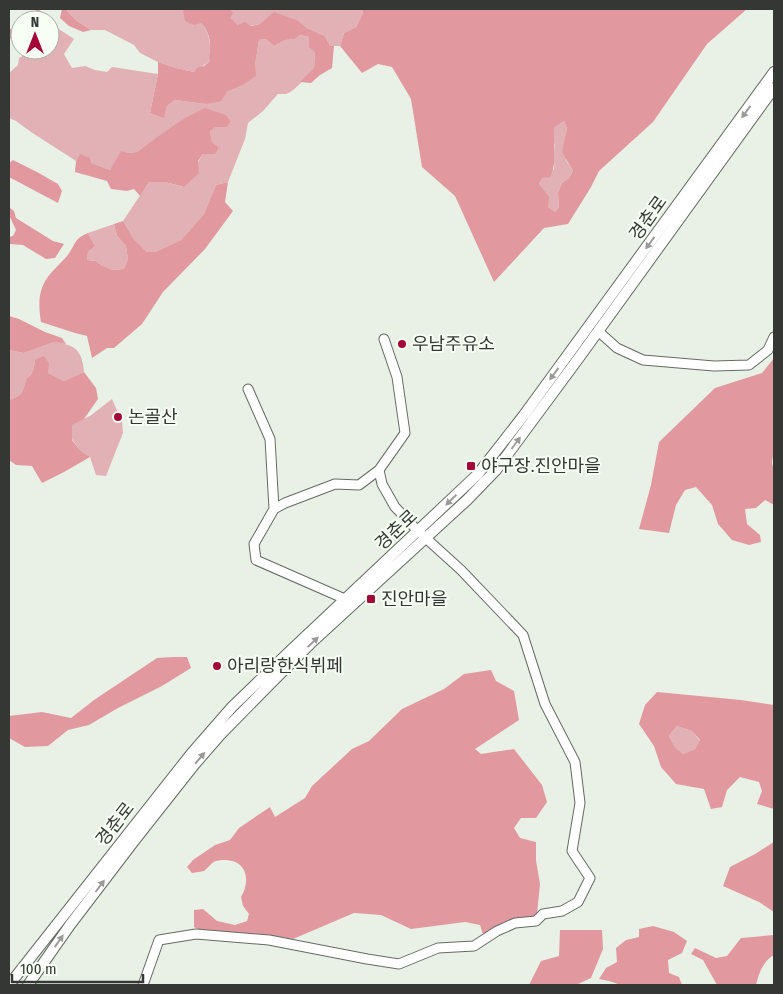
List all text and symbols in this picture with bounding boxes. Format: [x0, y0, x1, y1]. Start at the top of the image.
north arrow [10, 10, 60, 60]
text: N [31, 14, 39, 31]
one-way arrow [741, 105, 751, 118]
street label: 경춘로 [624, 191, 672, 245]
one-way arrow [645, 236, 656, 249]
place label: 우남주유소 [412, 333, 495, 355]
marker: 우남주유소 [396, 338, 408, 350]
one-way arrow [549, 367, 559, 381]
place label: 논골산 [128, 406, 178, 428]
marker: 논골산 [112, 411, 124, 423]
one-way arrow [511, 437, 522, 450]
place label: 야구장.진안마을 [481, 455, 601, 477]
marker: 야구장.진안마을 [465, 460, 477, 472]
one-way arrow [446, 494, 458, 506]
street label: 경춘로 [370, 505, 422, 555]
place label: 진안마을 [381, 588, 447, 610]
marker: 진안마을 [365, 593, 377, 605]
one-way arrow [307, 636, 319, 648]
place label: 아리랑한식뷔페 [227, 655, 343, 677]
marker: 아리랑한식뷔페 [211, 660, 223, 672]
one-way arrow [194, 753, 206, 765]
street label: 경춘로 [91, 798, 139, 850]
one-way arrow [95, 879, 105, 893]
one-way arrow [54, 934, 64, 948]
scale bar [12, 952, 144, 984]
text: 100 m [20, 960, 57, 978]

